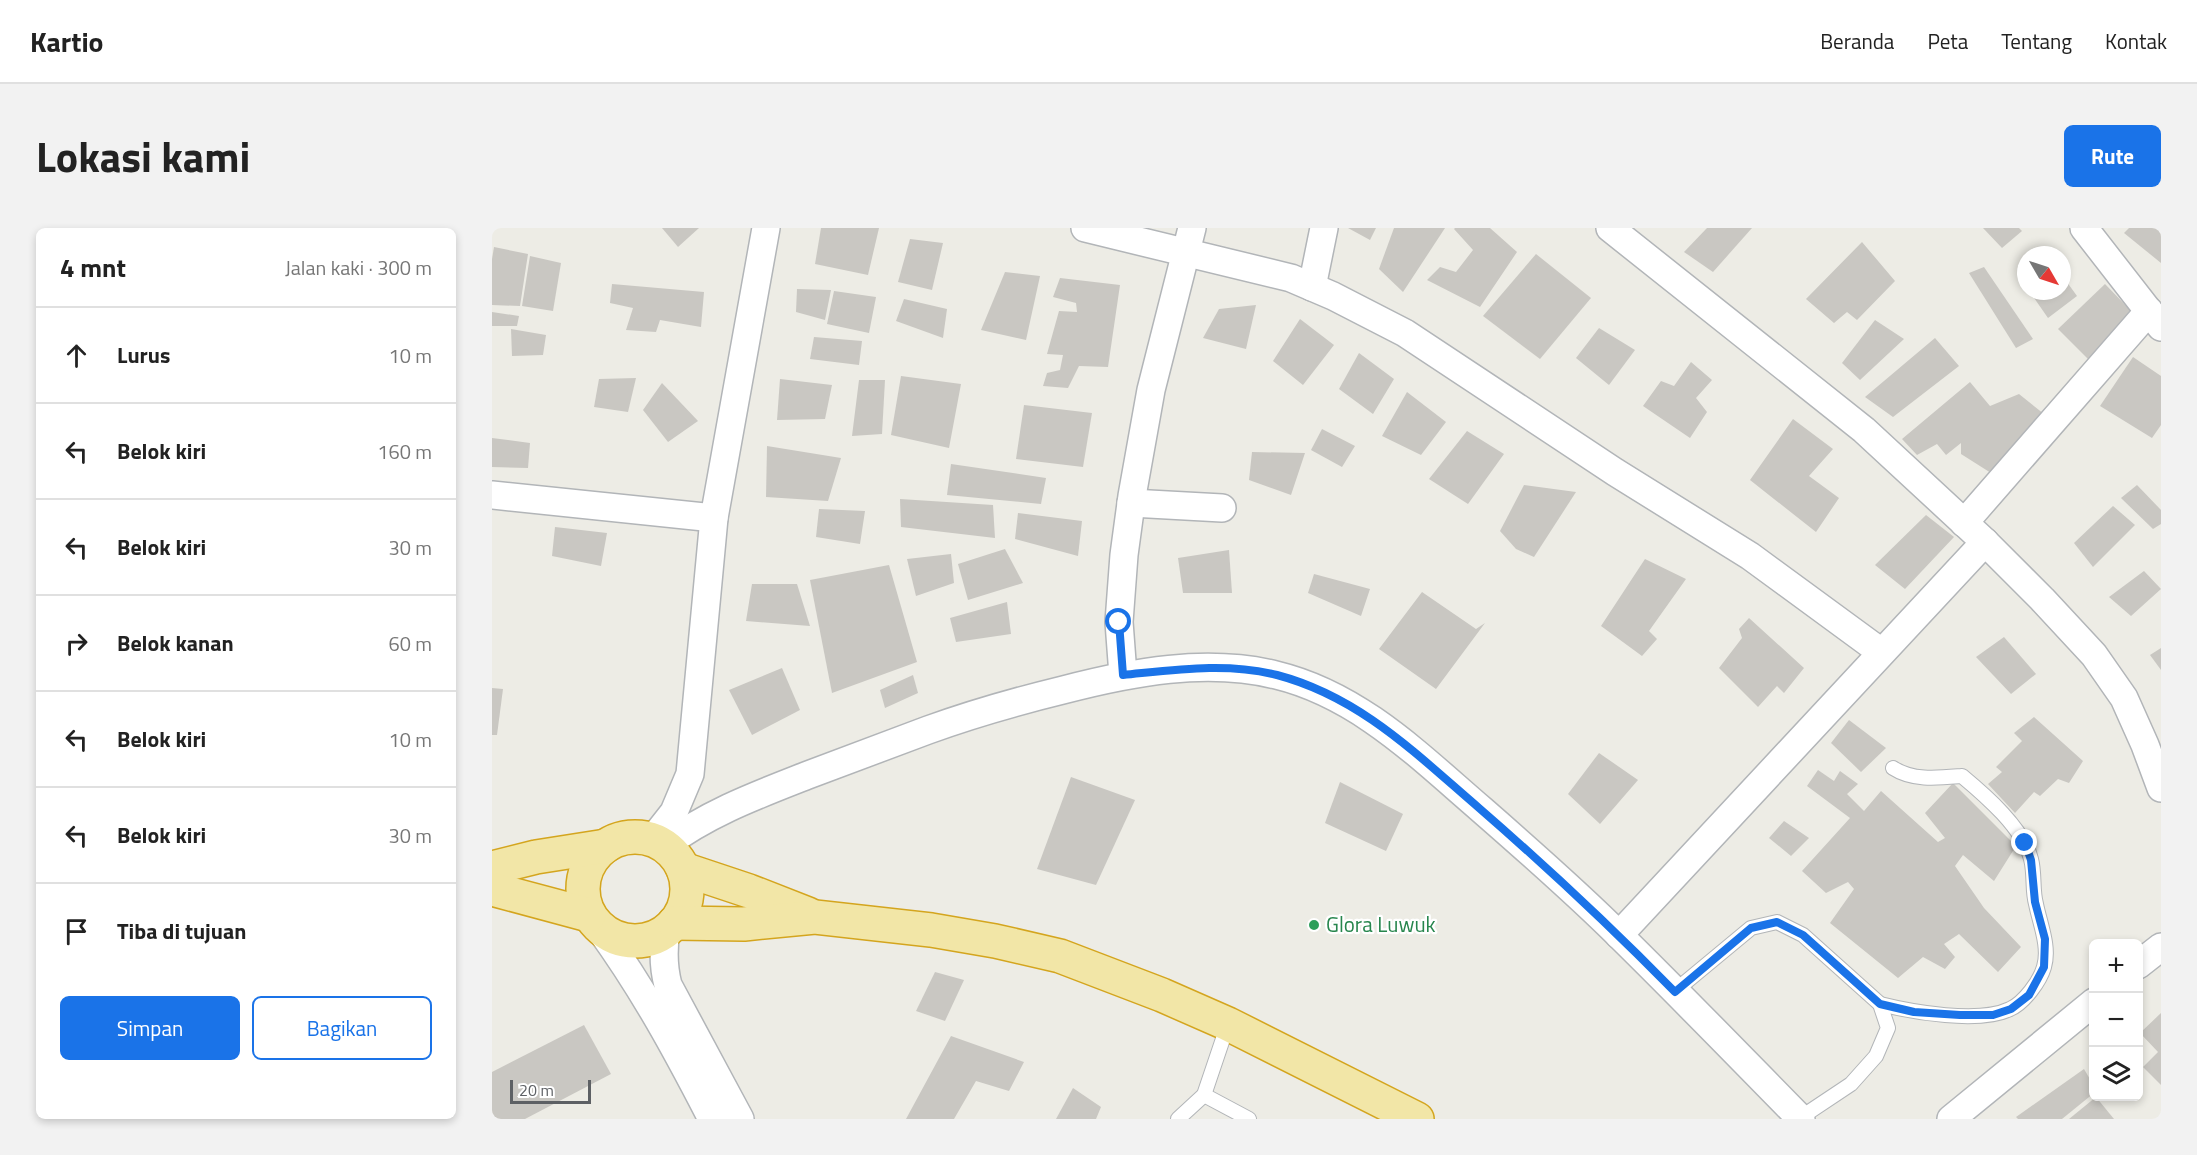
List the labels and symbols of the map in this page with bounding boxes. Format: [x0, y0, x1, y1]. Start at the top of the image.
north arrow [2017, 246, 2071, 300]
route start [1105, 608, 1131, 634]
route end [2011, 829, 2037, 855]
place label: Glora Luwuk [1326, 908, 1436, 940]
marker: Glora Luwuk [1307, 918, 1321, 932]
scale bar [510, 1077, 591, 1104]

